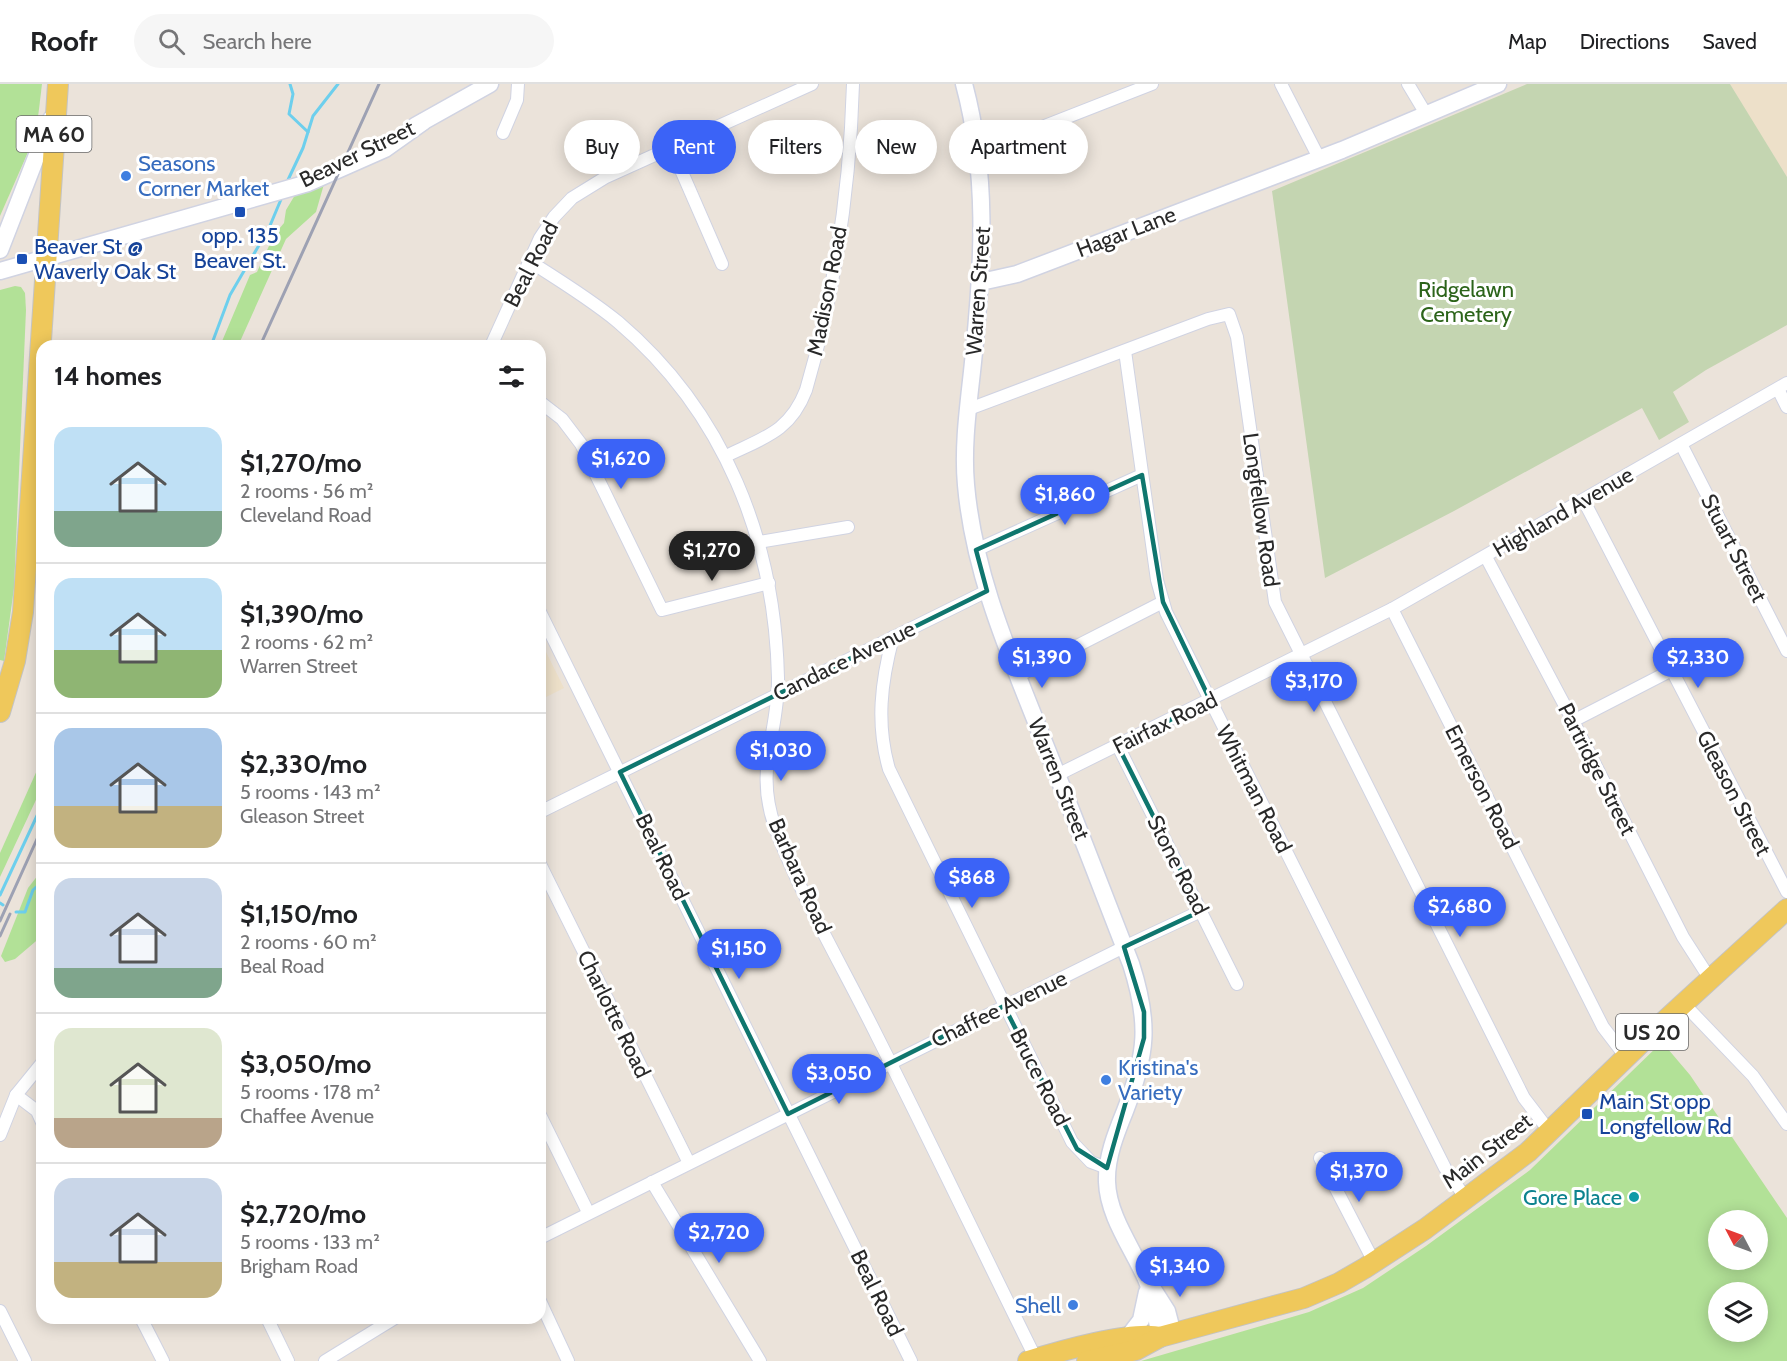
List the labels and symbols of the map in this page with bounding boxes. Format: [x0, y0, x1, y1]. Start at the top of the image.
street label: Beaver Street [295, 114, 420, 194]
road number: MA 60 [16, 116, 92, 152]
place label: Seasons Corner Market [138, 150, 270, 202]
marker: Seasons Corner Market [119, 169, 133, 183]
street label: Hagar Lane [1072, 201, 1180, 263]
marker: opp. 135 Beaver St. [233, 205, 247, 219]
street label: Beal Road [498, 217, 564, 311]
place label: opp. 135 Beaver St. [194, 222, 286, 274]
street label: Madison Road [801, 224, 853, 358]
street label: Warren Street [960, 225, 996, 356]
place label: Beaver St @ Waverly Oak St [34, 233, 177, 285]
marker: Beaver St @ Waverly Oak St [15, 252, 29, 266]
park label: Ridgelawn Cemetery [1418, 276, 1514, 328]
street label: Longfellow Road [1237, 431, 1285, 589]
pin: $1,620 [572, 439, 670, 490]
street label: Highland Avenue [1488, 461, 1638, 563]
pin: $1,860 [1016, 475, 1114, 526]
street label: Stuart Street [1695, 489, 1773, 607]
pin: $1,270 [663, 531, 761, 582]
street label: Candace Avenue [768, 615, 920, 707]
pin: $1,390 [993, 638, 1091, 689]
pin: $2,330 [1649, 638, 1747, 689]
pin: $3,170 [1265, 662, 1363, 713]
street label: Fairfax Road [1108, 686, 1222, 760]
street label: Partridge Street [1552, 698, 1642, 840]
street label: Warren Street [1022, 714, 1096, 844]
street label: Emerson Road [1439, 720, 1525, 854]
street label: Whitman Road [1210, 721, 1298, 857]
street label: Gleason Street [1691, 726, 1777, 860]
pin: $1,030 [732, 731, 830, 782]
street label: Beal Road [630, 809, 694, 905]
street label: Stone Road [1141, 811, 1215, 919]
street label: Barbara Road [763, 814, 837, 938]
pin: $868 [936, 858, 1008, 909]
pin: $2,680 [1411, 887, 1509, 938]
pin: $1,150 [690, 929, 788, 980]
street label: Charlotte Road [571, 946, 657, 1082]
street label: Chaffee Avenue [927, 965, 1071, 1053]
road number: US 20 [1616, 1014, 1688, 1050]
street label: Bruce Road [1004, 1024, 1076, 1130]
pin: $3,050 [790, 1054, 888, 1105]
place label: Kristina's Variety [1118, 1054, 1198, 1106]
marker: Kristina's Variety [1099, 1073, 1113, 1087]
place label: Main St opp Longfellow Rd [1599, 1088, 1732, 1140]
street label: Main Street [1437, 1107, 1538, 1194]
marker: Main St opp Longfellow Rd [1580, 1107, 1594, 1121]
pin: $1,370 [1310, 1152, 1408, 1203]
place label: Gore Place [1523, 1184, 1622, 1211]
marker: Gore Place [1627, 1190, 1641, 1204]
north arrow [1708, 1210, 1768, 1270]
pin: $2,720 [670, 1213, 768, 1264]
street label: Beal Road [845, 1245, 909, 1341]
pin: $1,340 [1131, 1247, 1229, 1298]
place label: Shell [1015, 1292, 1062, 1319]
marker: Shell [1066, 1298, 1080, 1312]

